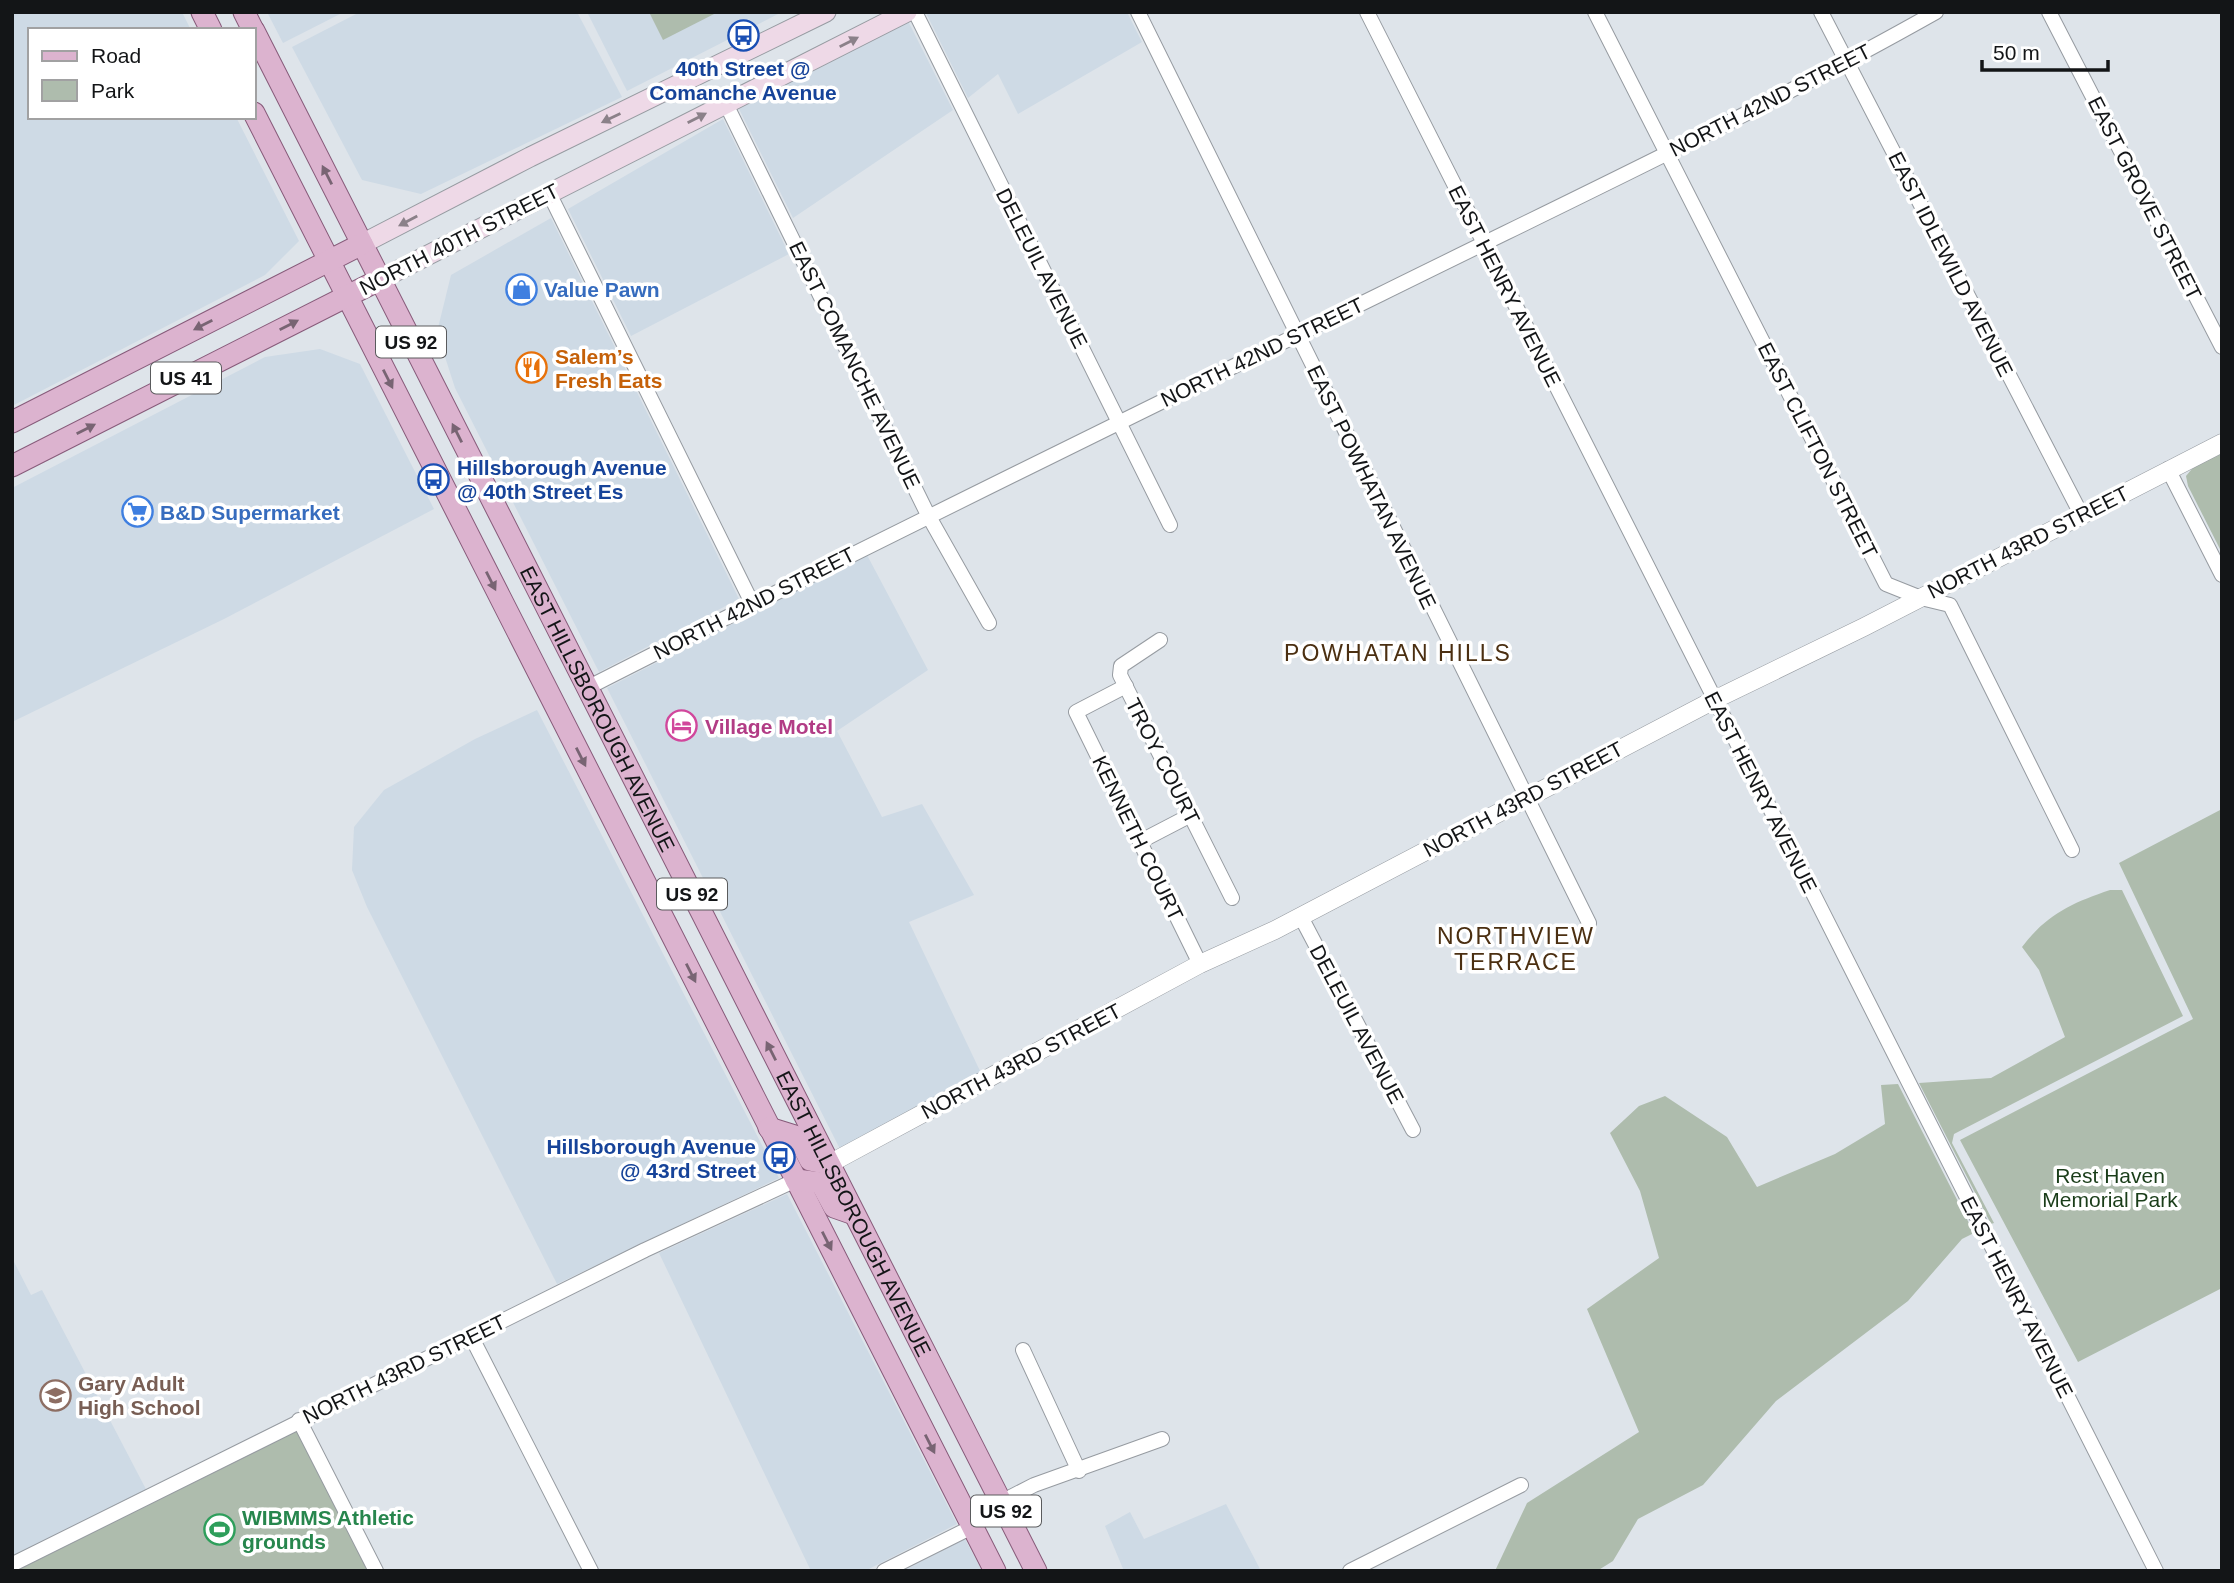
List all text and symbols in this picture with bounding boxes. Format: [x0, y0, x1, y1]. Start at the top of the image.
bus stop icon: 40th Street @ Comanche Avenue [726, 19, 760, 53]
legend [28, 28, 256, 119]
scale bar [1982, 28, 2108, 72]
one-way arrow [839, 36, 859, 47]
street label: NORTH 42ND STREET [1666, 39, 1874, 161]
text: 50 m [1993, 41, 2040, 64]
text: Road [91, 44, 141, 67]
place label: 40th Street @ Comanche Avenue [649, 57, 837, 104]
text: Park [91, 79, 135, 102]
street label: EAST GROVE STREET [2084, 93, 2206, 304]
one-way arrow [601, 112, 621, 123]
one-way arrow [687, 113, 707, 124]
street label: EAST IDLEWILD AVENUE [1884, 148, 2018, 380]
one-way arrow [321, 164, 333, 184]
street label: NORTH 40TH STREET [356, 179, 562, 299]
street label: EAST HENRY AVENUE [1444, 182, 1566, 390]
street label: DELEUIL AVENUE [992, 184, 1092, 352]
one-way arrow [398, 215, 418, 226]
street label: EAST COMANCHE AVENUE [785, 238, 925, 492]
shop icon: Value Pawn [504, 272, 538, 306]
place label: Value Pawn [544, 278, 660, 301]
street label: NORTH 42ND STREET [1157, 293, 1367, 411]
one-way arrow [193, 319, 213, 331]
one-way arrow [279, 320, 299, 331]
road number: US 92 [376, 326, 446, 358]
street label: EAST CLIFTON STREET [1754, 339, 1882, 562]
place label: Salem’s Fresh Eats [555, 345, 662, 392]
restaurant icon: Salem’s Fresh Eats [515, 351, 549, 385]
road number: US 41 [151, 362, 221, 394]
street label: EAST POWHATAN AVENUE [1303, 362, 1441, 612]
one-way arrow [383, 369, 394, 389]
one-way arrow [76, 423, 96, 434]
one-way arrow [452, 423, 463, 443]
place label: Hillsborough Avenue @ 40th Street Es [457, 456, 667, 503]
bus stop icon: Hillsborough Avenue @ 40th Street Es [417, 462, 451, 496]
street label: NORTH 43RD STREET [1924, 481, 2132, 603]
supermarket icon: B&D Supermarket [120, 495, 154, 529]
place label: B&D Supermarket [160, 501, 340, 524]
street label: NORTH 42ND STREET [650, 542, 858, 664]
street label: EAST HILLSBOROUGH AVENUE [516, 562, 680, 855]
one-way arrow [486, 571, 497, 591]
district label: POWHATAN HILLS [1284, 640, 1512, 666]
street label: EAST HENRY AVENUE [1700, 688, 1822, 896]
street label: TROY COURT [1121, 694, 1205, 828]
hotel icon: Village Motel [665, 709, 699, 743]
place label: Village Motel [705, 715, 833, 738]
street label: NORTH 43RD STREET [1419, 737, 1627, 861]
one-way arrow [576, 747, 587, 767]
street label: KENNETH COURT [1088, 752, 1188, 924]
road number: US 92 [657, 878, 727, 909]
district label: NORTHVIEW TERRACE [1437, 923, 1595, 975]
street label: DELEUIL AVENUE [1305, 941, 1409, 1107]
one-way arrow [685, 963, 696, 983]
street label: NORTH 43RD STREET [917, 999, 1125, 1123]
one-way arrow [766, 1041, 777, 1061]
street label: EAST HILLSBOROUGH AVENUE [772, 1067, 936, 1360]
place label: Hillsborough Avenue @ 43rd Street [546, 1135, 756, 1182]
bus stop icon: Hillsborough Avenue @ 43rd Street [762, 1141, 796, 1175]
park label: Rest Haven Memorial Park [2042, 1164, 2178, 1211]
street label: EAST HENRY AVENUE [1956, 1193, 2078, 1401]
one-way arrow [821, 1231, 832, 1251]
street label: NORTH 43RD STREET [299, 1310, 509, 1428]
place label: Gary Adult High School [78, 1372, 201, 1419]
school or university icon: Gary Adult High School [38, 1378, 72, 1412]
one-way arrow [924, 1434, 935, 1454]
road number: US 92 [971, 1496, 1041, 1526]
place label: WIBMMS Athletic grounds [242, 1506, 414, 1553]
sports icon: WIBMMS Athletic grounds [202, 1512, 236, 1546]

